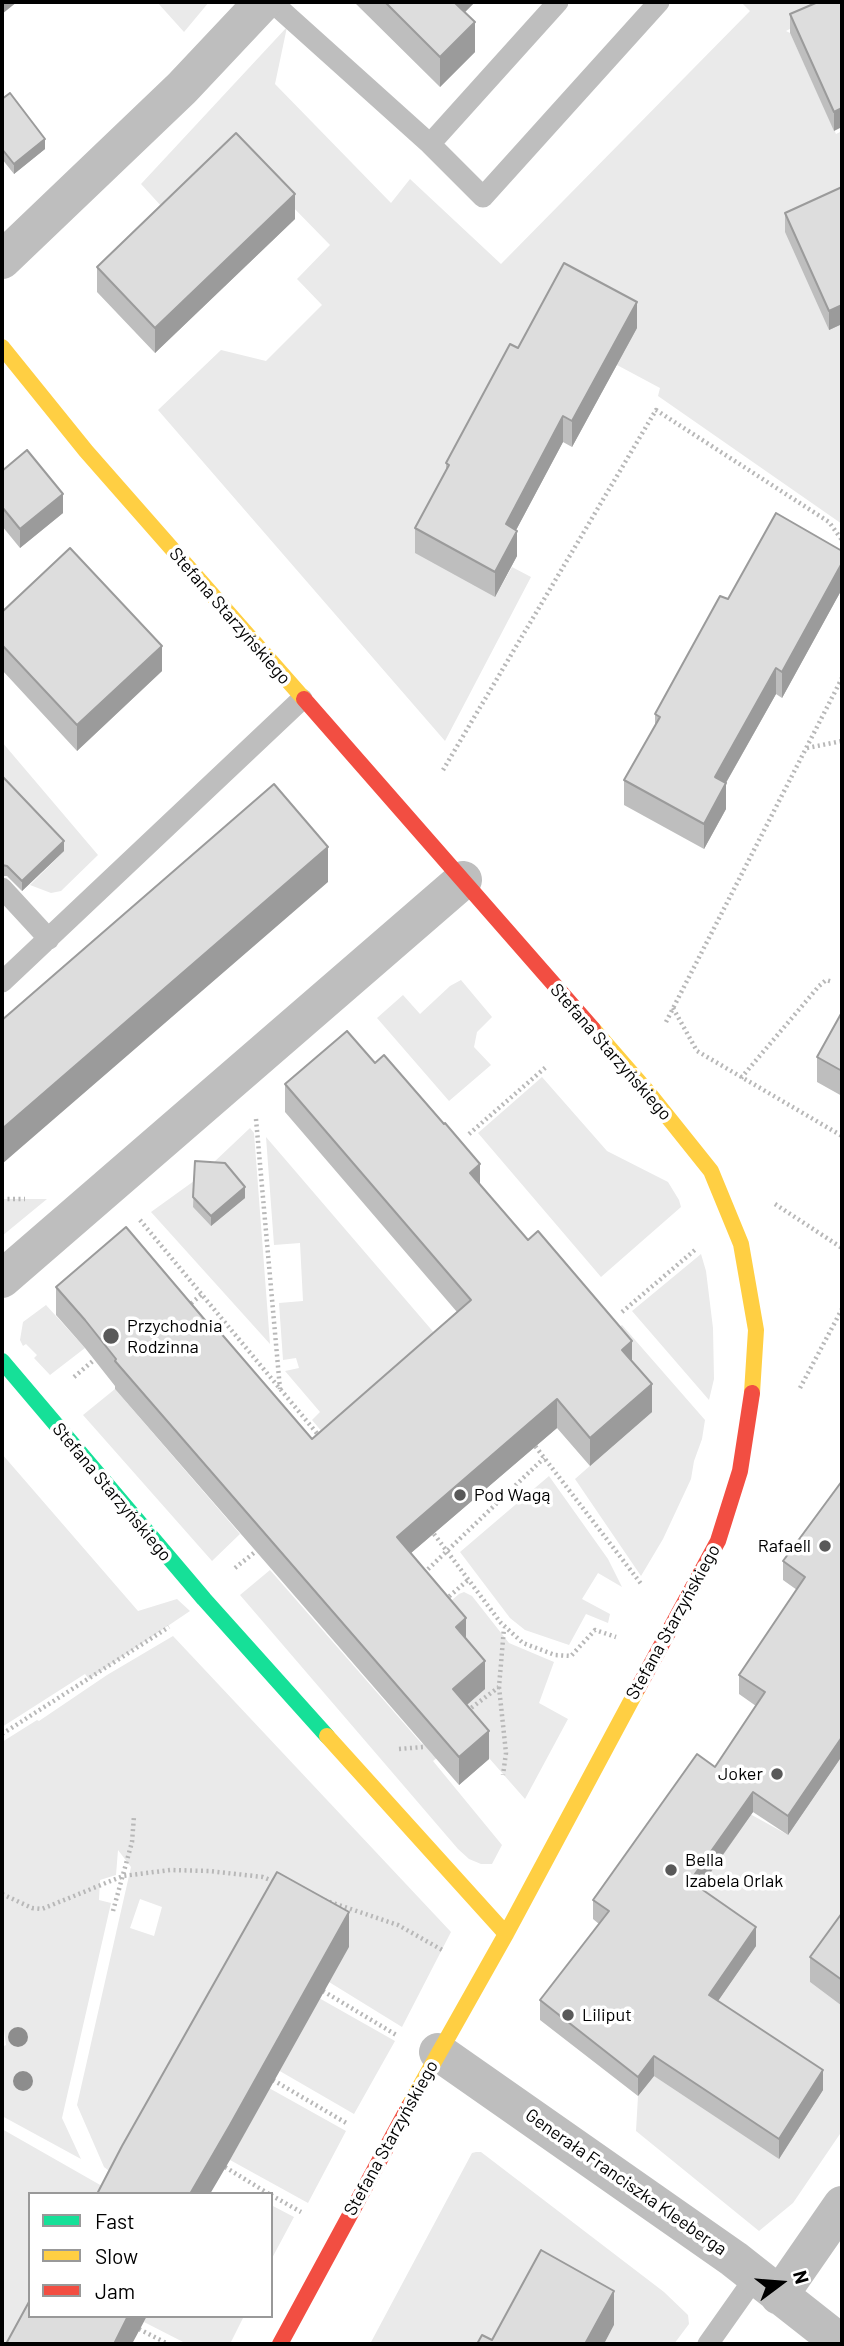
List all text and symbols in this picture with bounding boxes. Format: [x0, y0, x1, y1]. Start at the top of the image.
street label: Stefana Starzyńskiego [165, 543, 295, 689]
street label: Stefana Starzyńskiego [546, 979, 676, 1125]
place label: Przychodnia Rodzinna [127, 1315, 222, 1358]
marker: Przychodnia Rodzinna [101, 1326, 121, 1346]
street label: Stefana Starzyńskiego [48, 1418, 176, 1566]
place label: Pod Wagą [474, 1484, 551, 1506]
marker: Pod Wagą [452, 1487, 468, 1503]
place label: Rafaell [758, 1535, 811, 1557]
marker: Rafaell [817, 1538, 833, 1554]
street label: Stefana Starzyńskiego [621, 1541, 725, 1703]
place label: Joker [718, 1763, 763, 1785]
marker: Joker [769, 1766, 785, 1782]
place label: Bella Izabela Orlak [685, 1849, 783, 1892]
marker: Bella Izabela Orlak [663, 1862, 679, 1878]
place label: Liliput [582, 2004, 632, 2026]
marker: Liliput [560, 2007, 576, 2023]
street label: Stefana Starzyńskiego [339, 2057, 443, 2219]
street label: Generała Franciszka Kleeberga [521, 2104, 731, 2260]
legend [28, 2192, 273, 2318]
text: Fast [95, 2208, 135, 2233]
text: Slow [95, 2243, 138, 2268]
north arrow [746, 2248, 816, 2318]
text: N [789, 2268, 814, 2286]
text: Jam [95, 2278, 135, 2303]

